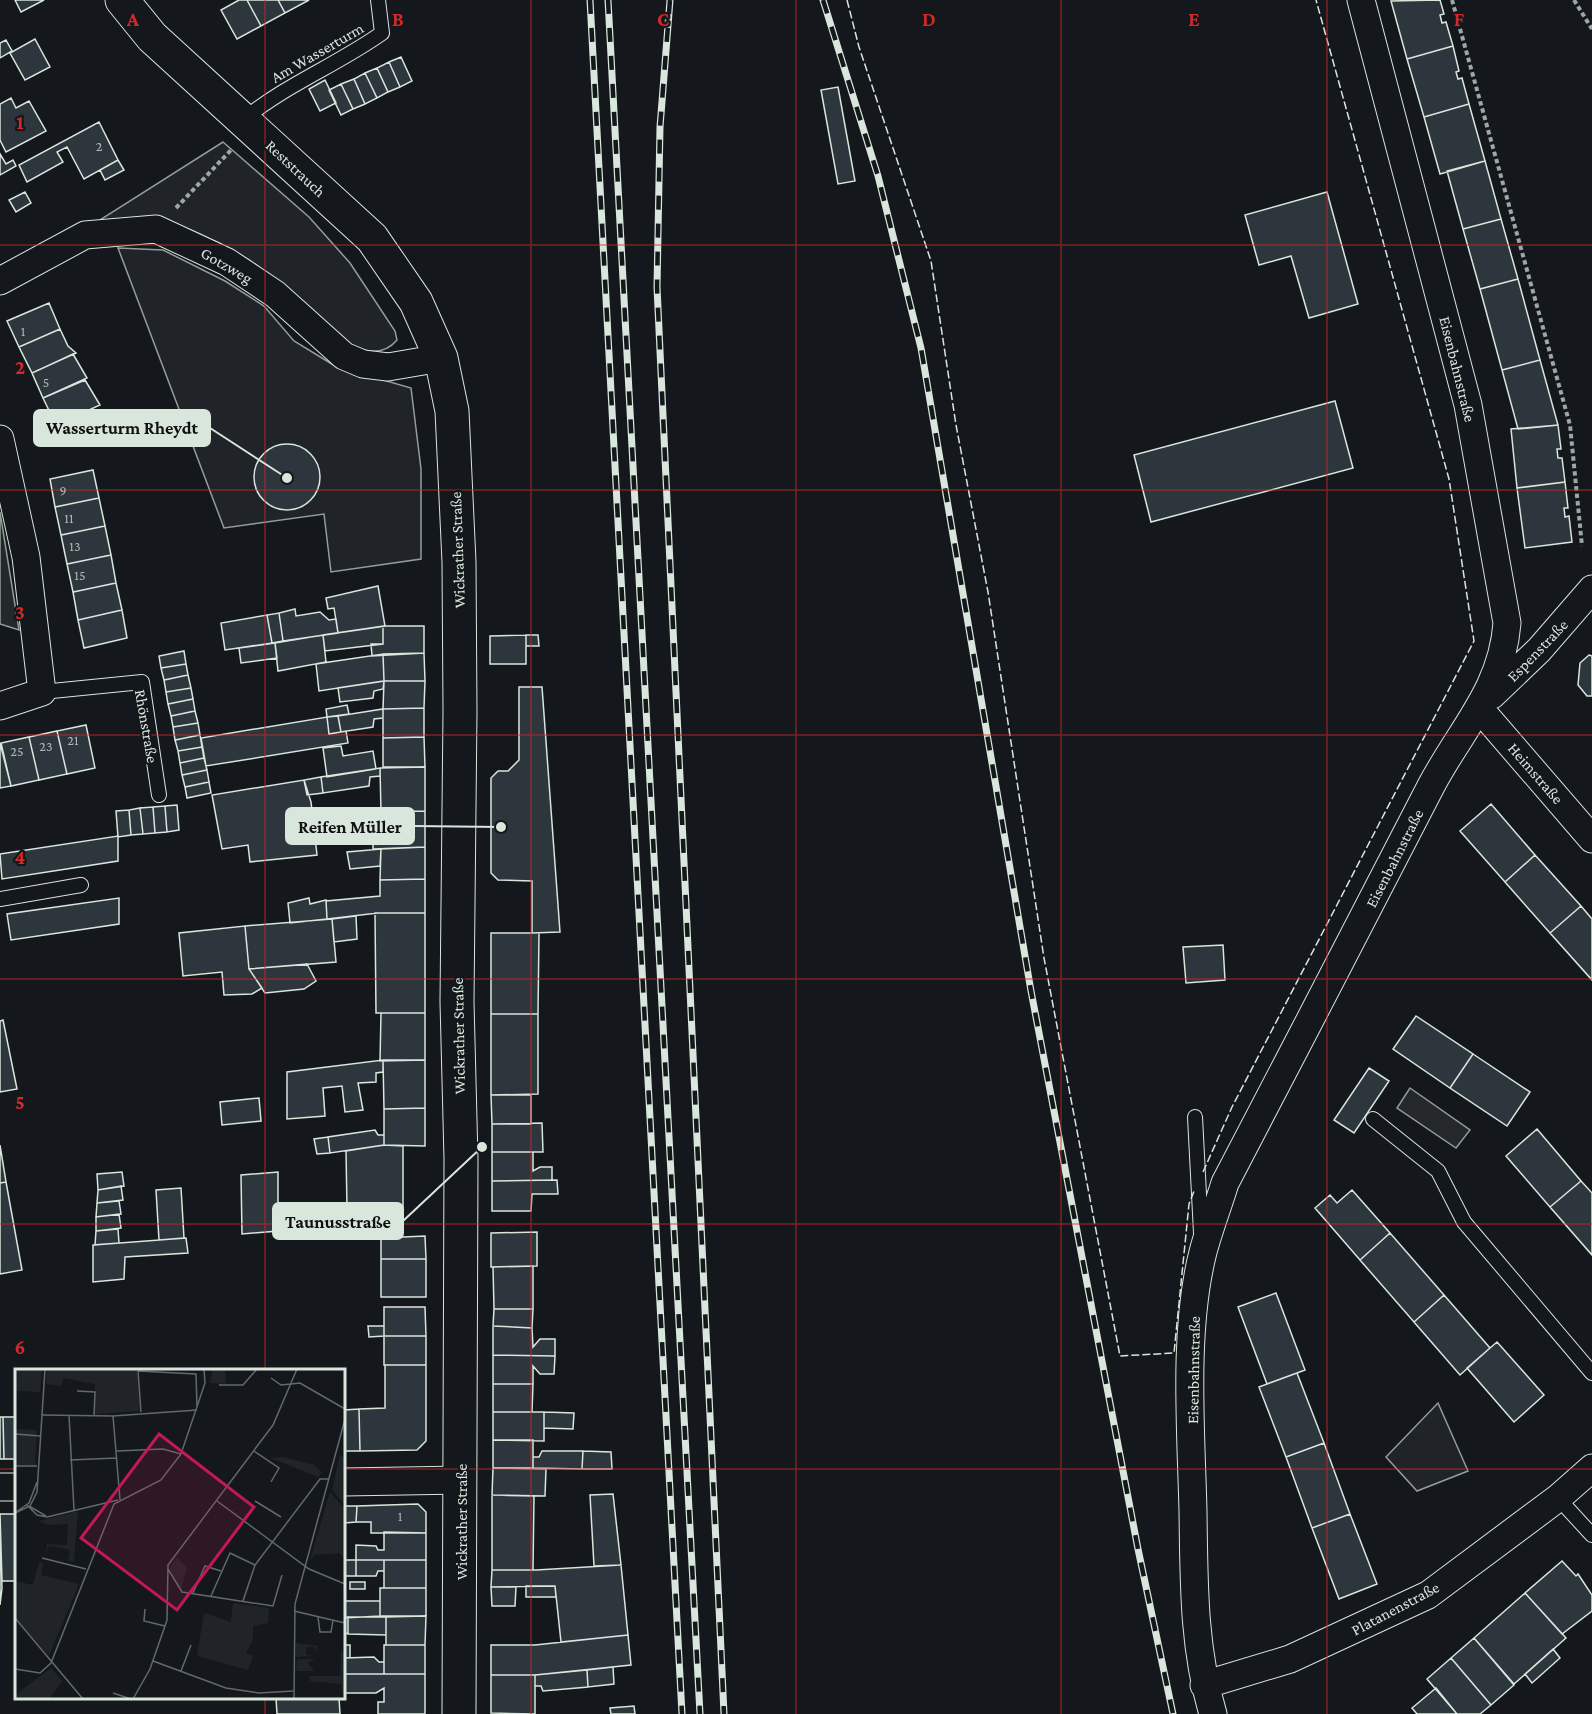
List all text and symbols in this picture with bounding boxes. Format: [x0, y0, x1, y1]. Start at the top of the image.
text: A [126, 8, 140, 30]
text: B [392, 8, 404, 30]
text: C [657, 8, 669, 30]
text: D [922, 8, 936, 30]
text: E [1188, 8, 1200, 30]
text: F [1454, 8, 1465, 30]
street label: Am Wasserturm [268, 19, 367, 86]
text: 1 [16, 111, 24, 133]
street label: Reststrauch [262, 137, 329, 200]
house number: 2 [96, 138, 103, 154]
street label: Gotzweg [198, 244, 256, 288]
street label: Eisenbahnstraße [1436, 315, 1479, 424]
house number: 1 [21, 323, 26, 339]
text: 2 [15, 356, 25, 378]
house number: 5 [43, 374, 49, 390]
callout: Wasserturm Rheydt [34, 410, 210, 446]
text: Wasserturm Rheydt [45, 418, 199, 438]
house number: 9 [59, 482, 67, 498]
street label: Wickrather Straße [447, 491, 468, 609]
house number: 11 [64, 510, 74, 526]
house number: 13 [69, 538, 81, 554]
house number: 15 [74, 567, 86, 583]
text: 3 [15, 601, 25, 623]
street label: Espenstraße [1504, 616, 1572, 685]
street label: Rhönstraße [132, 688, 161, 764]
house number: 21 [67, 732, 79, 748]
house number: 23 [39, 738, 53, 754]
street label: Heimstraße [1505, 739, 1567, 807]
house number: 25 [10, 743, 24, 759]
street label: Eisenbahnstraße [1362, 806, 1427, 910]
callout: Reifen Müller [286, 808, 414, 844]
text: Reifen Müller [298, 817, 402, 837]
text: 4 [15, 846, 26, 868]
street label: Wickrather Straße [449, 977, 468, 1094]
text: 5 [15, 1091, 25, 1113]
callout: Taunusstraße [273, 1203, 403, 1239]
text: Taunusstraße [285, 1212, 391, 1232]
street label: Eisenbahnstraße [1184, 1316, 1203, 1424]
text: 6 [15, 1336, 25, 1358]
inset map [15, 1369, 345, 1699]
street label: Wickrather Straße [453, 1464, 470, 1580]
house number: 1 [398, 1508, 403, 1524]
street label: Platanenstraße [1349, 1578, 1442, 1639]

